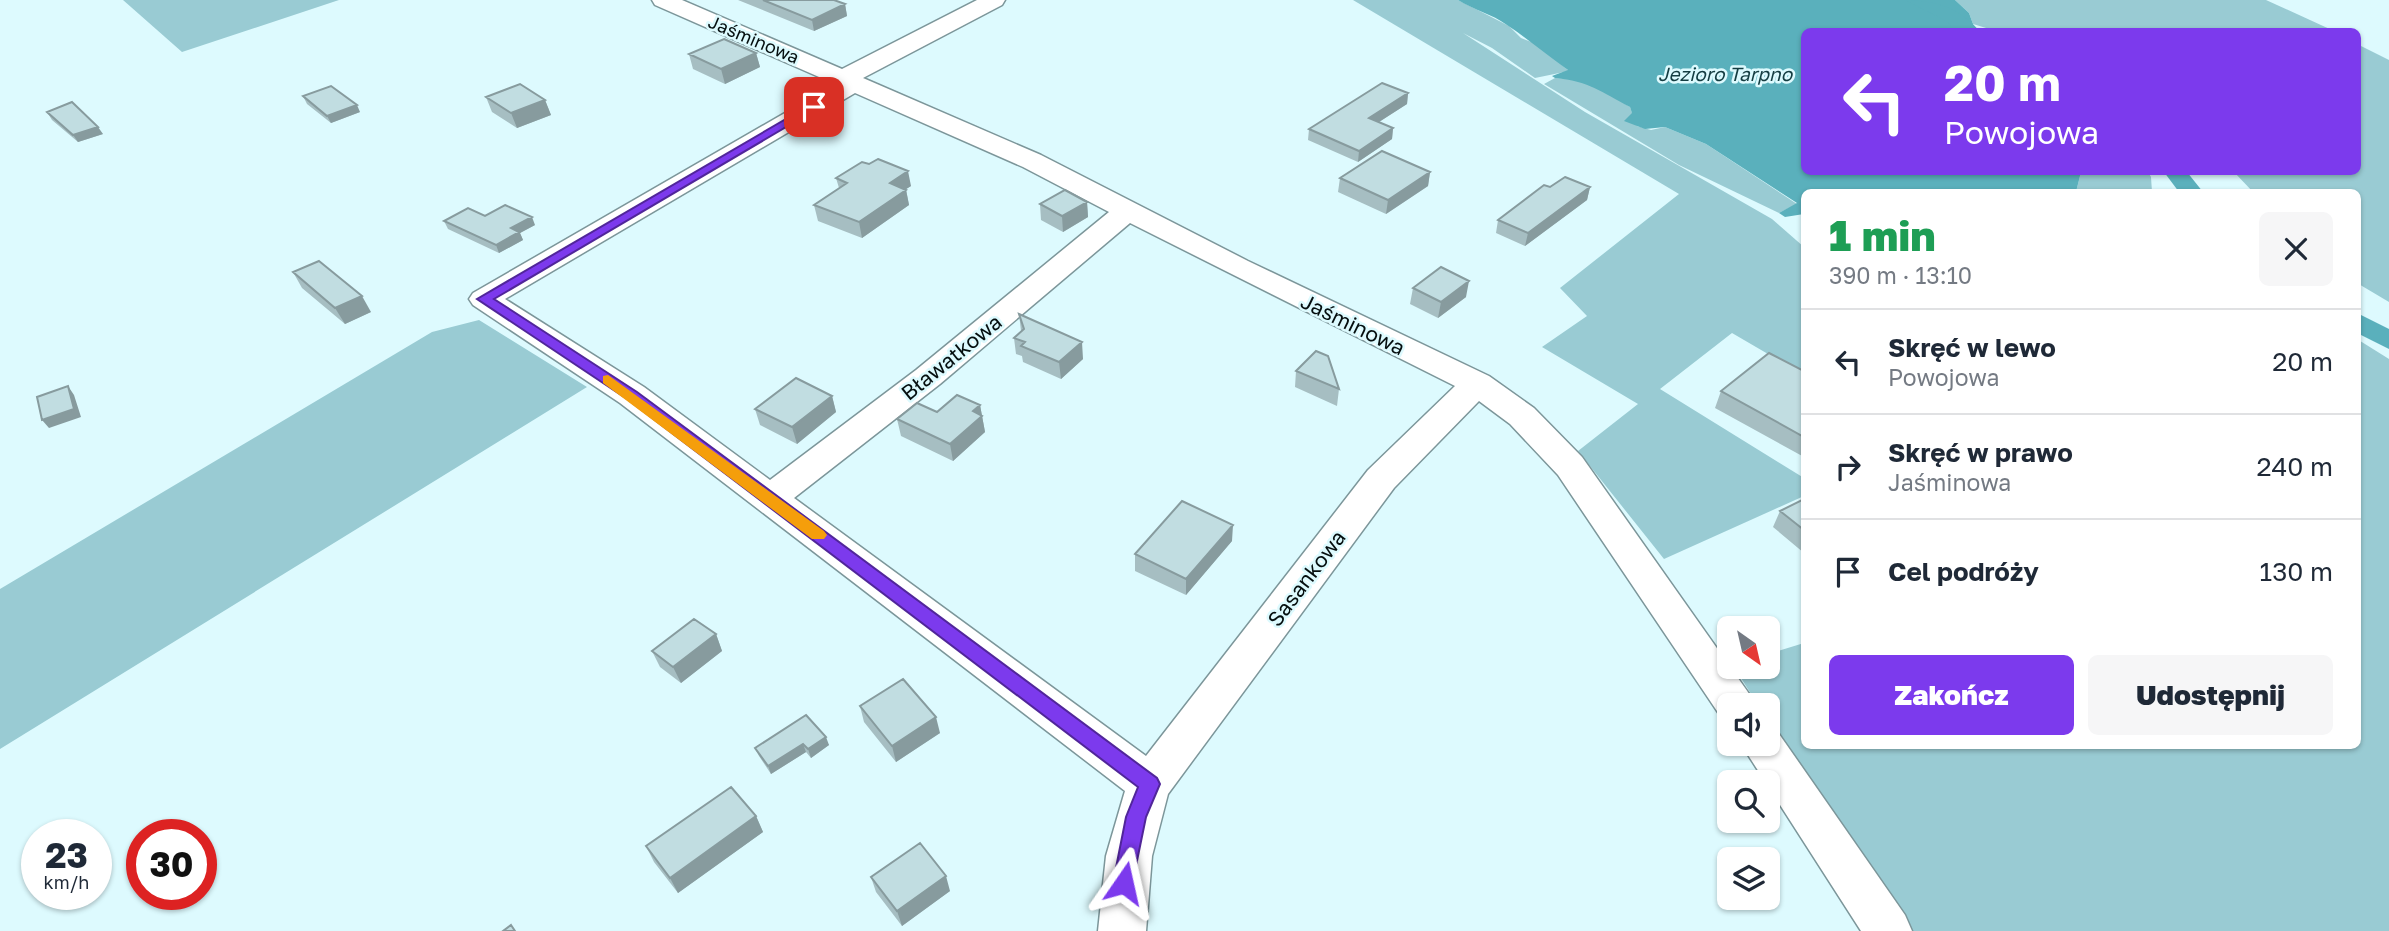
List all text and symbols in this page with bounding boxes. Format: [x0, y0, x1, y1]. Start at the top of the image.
street label: Jaśminowa [705, 10, 803, 68]
text: 20 m [1944, 53, 2061, 112]
icon: left [1829, 56, 1920, 147]
water label: Jezioro Tarpno [1658, 62, 1794, 85]
pin [784, 77, 844, 137]
icon: arrive [795, 88, 833, 126]
text: Powojowa [1944, 113, 2099, 151]
text: 1 min [1829, 210, 1936, 260]
button: close [2259, 212, 2333, 286]
text: 390 m · 13:10 [1829, 261, 1972, 289]
street label: Jaśminowa [1297, 288, 1409, 360]
street label: Bławatkowa [895, 309, 1007, 405]
text: Skręć w lewo [1888, 332, 2056, 363]
icon: left [1829, 343, 1867, 381]
text: 20 m [2272, 346, 2333, 377]
text: Powojowa [1888, 363, 2000, 391]
text: Skręć w prawo [1888, 437, 2073, 468]
icon: right [1829, 448, 1867, 486]
text: 240 m [2256, 451, 2333, 482]
text: Jaśminowa [1888, 468, 2011, 496]
street label: Sasankowa [1261, 525, 1351, 631]
icon: arrive [1829, 553, 1867, 591]
text: Cel podróży [1888, 556, 2039, 587]
text: 130 m [2260, 556, 2333, 587]
north arrow [1717, 616, 1780, 679]
map controls [1717, 616, 1780, 910]
button: Zakończ [1829, 655, 2074, 735]
button: Udostępnij [2088, 655, 2333, 735]
button: sound [1717, 693, 1780, 756]
button: search [1717, 770, 1780, 833]
speed limit sign: 30 [126, 819, 217, 910]
text: 23 [45, 834, 88, 876]
position arrow [1087, 846, 1161, 920]
button: layers [1717, 847, 1780, 910]
text: km/h [44, 871, 89, 893]

